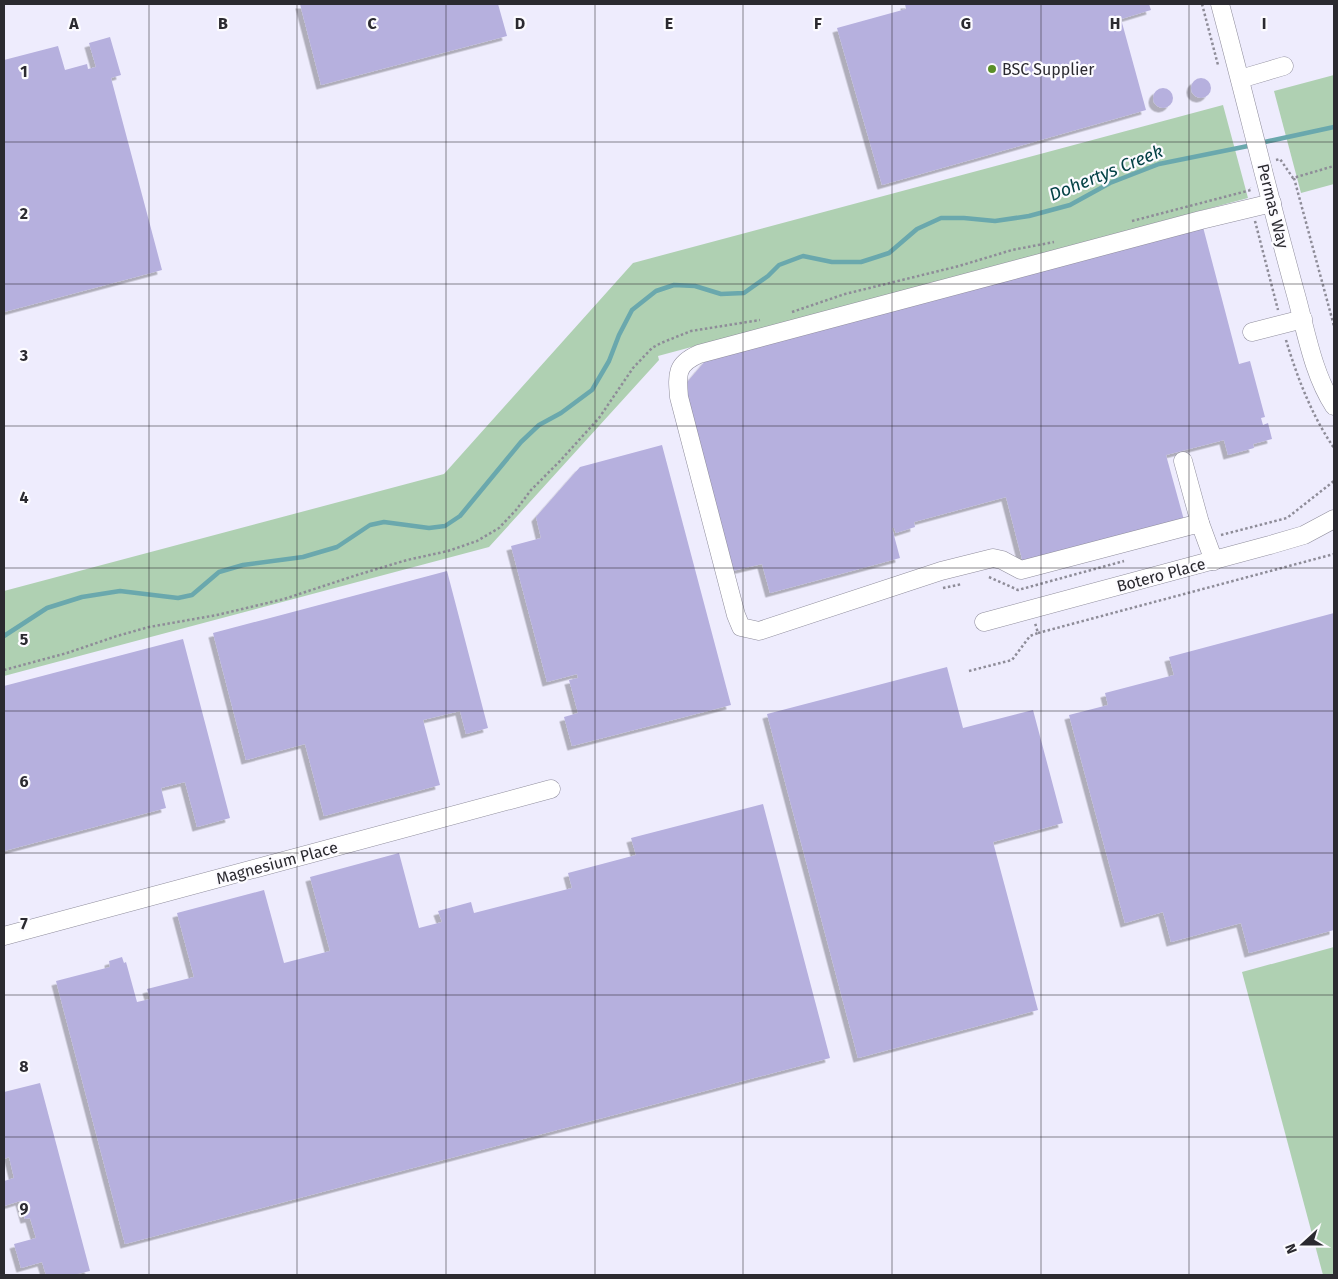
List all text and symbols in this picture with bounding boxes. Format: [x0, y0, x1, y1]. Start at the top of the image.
text: A [68, 14, 79, 33]
text: B [218, 14, 228, 33]
text: C [367, 14, 377, 33]
text: D [515, 14, 525, 33]
text: E [665, 14, 673, 33]
text: F [814, 14, 822, 33]
text: G [961, 14, 971, 33]
text: H [1110, 14, 1120, 33]
text: I [1262, 14, 1266, 33]
place label: BSC Supplier [1002, 60, 1095, 79]
text: 1 [20, 62, 28, 81]
marker: BSC Supplier [986, 63, 998, 75]
water label: Dohertys Creek [1046, 140, 1166, 206]
street label: Permas Way [1253, 162, 1293, 251]
text: 2 [20, 204, 28, 223]
text: 3 [19, 346, 28, 365]
text: 4 [19, 488, 29, 507]
street label: Botero Place [1115, 554, 1207, 596]
text: 5 [20, 630, 29, 649]
text: 6 [19, 772, 29, 791]
street label: Magnesium Place [214, 838, 340, 888]
text: 7 [20, 914, 28, 933]
text: 8 [19, 1057, 29, 1076]
text: 9 [20, 1199, 29, 1218]
north arrow [1278, 1219, 1328, 1269]
text: N [1282, 1241, 1301, 1256]

